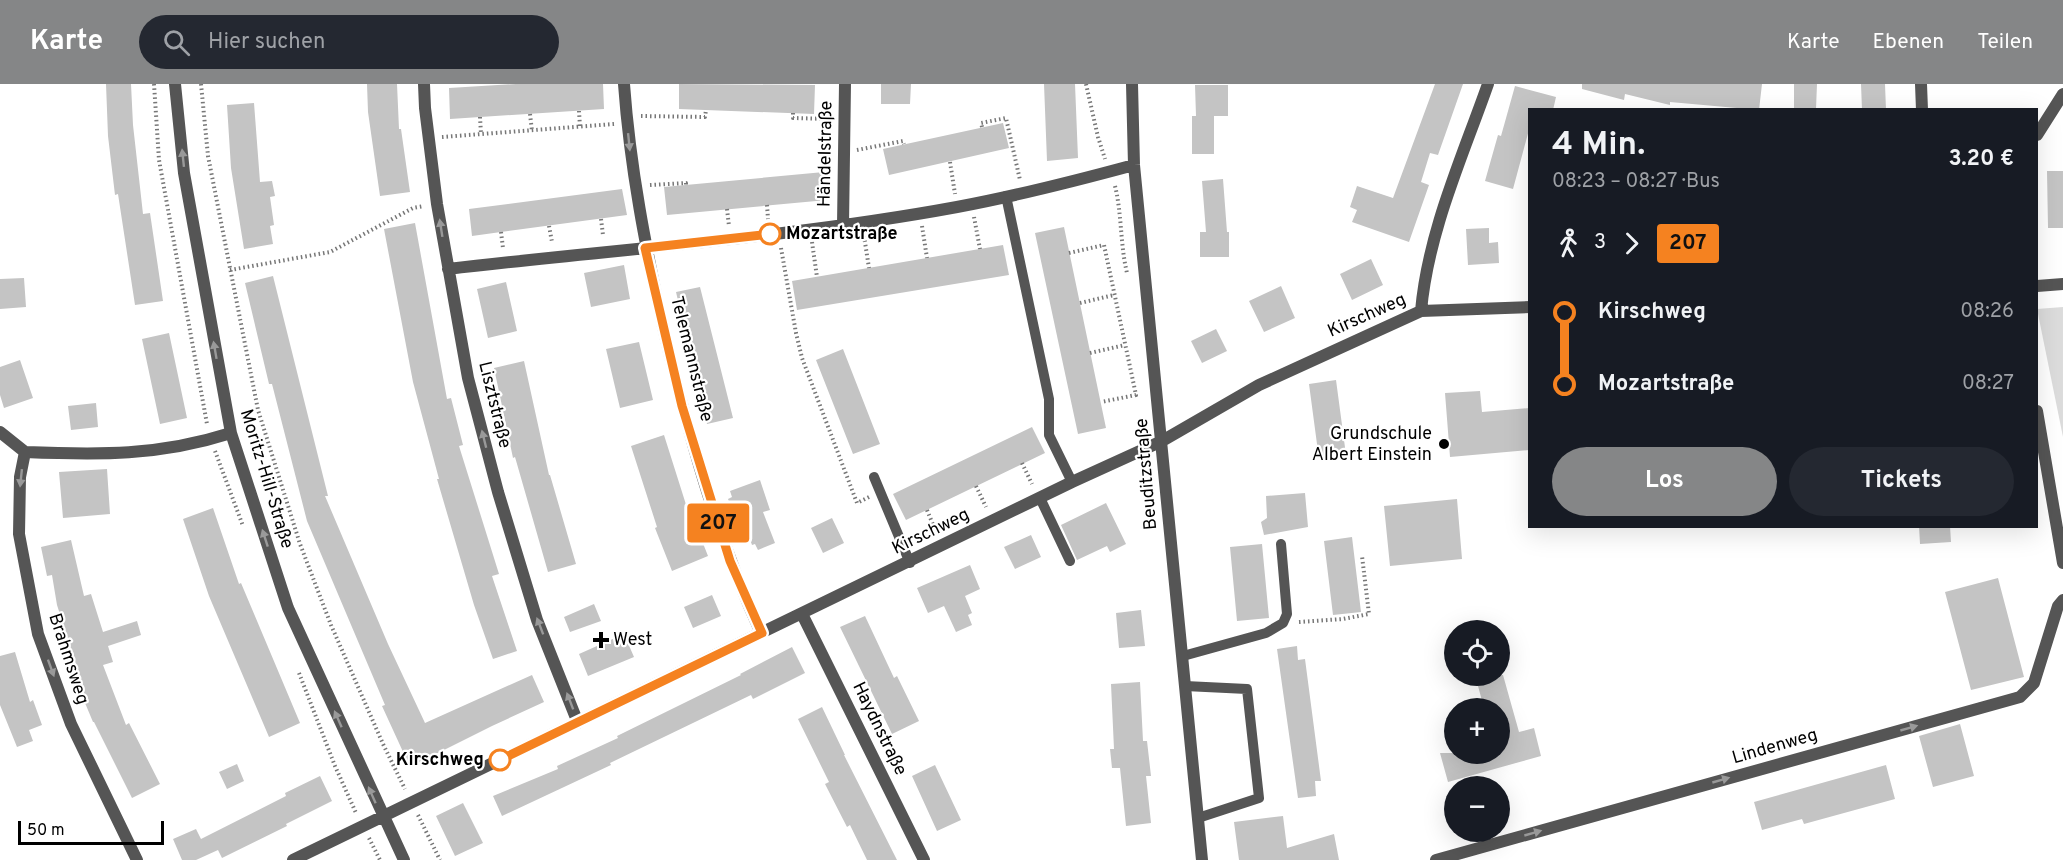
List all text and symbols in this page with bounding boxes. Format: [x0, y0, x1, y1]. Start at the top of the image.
search box [139, 15, 559, 69]
text: Karte [30, 24, 103, 60]
icon: search [160, 26, 193, 59]
text: Hier suchen [208, 29, 325, 56]
text: Karte [1787, 29, 1839, 56]
text: Ebenen [1872, 29, 1944, 56]
text: Teilen [1977, 29, 2033, 56]
street label: Händelstraße [814, 101, 838, 207]
text: 4 Min. [1552, 125, 1645, 167]
one-way arrow [624, 133, 634, 152]
text: 3.20 € [1949, 146, 2014, 173]
one-way arrow [178, 148, 188, 167]
text: 08:23 – 08:27 · Bus [1552, 169, 1720, 195]
one-way arrow [436, 218, 445, 237]
marker: Mozartstraße [759, 223, 781, 245]
place label: Mozartstraße [786, 223, 898, 246]
icon: walk [1552, 227, 1585, 260]
icon: forward [1615, 227, 1648, 260]
text: 3 [1594, 230, 1606, 256]
text: 207 [1669, 230, 1707, 257]
street label: Kirschweg [1324, 289, 1410, 343]
street label: Telemannstraße [664, 294, 718, 424]
text: Kirschweg [1598, 299, 1706, 326]
text: 08:26 [1960, 299, 2014, 325]
one-way arrow [211, 340, 220, 359]
street label: Lisztstraße [472, 359, 516, 451]
text: Mozartstraße [1598, 371, 1734, 398]
text: 08:27 [1962, 371, 2014, 397]
street label: Moritz-Hill-Straße [234, 407, 298, 551]
street label: Beuditzstraße [1131, 417, 1163, 531]
place label: Grundschule Albert Einstein [1312, 423, 1432, 467]
one-way arrow [479, 430, 488, 448]
marker: Grundschule Albert Einstein [1437, 437, 1451, 451]
button: Los [1552, 447, 1777, 516]
button: Tickets [1789, 447, 2014, 516]
one-way arrow [16, 468, 26, 487]
street label: Kirschweg [889, 503, 973, 561]
line badge: 207 [684, 504, 752, 542]
text: 207 [699, 510, 737, 537]
one-way arrow [260, 529, 270, 547]
street label: Brahmsweg [42, 610, 94, 708]
one-way arrow [535, 617, 544, 635]
map controls [1444, 620, 1510, 842]
button: locate [1444, 620, 1510, 686]
place label: West [613, 629, 652, 652]
marker: West [594, 633, 608, 647]
one-way arrow [46, 660, 56, 678]
street label: Haydnstraße [846, 678, 912, 780]
one-way arrow [565, 692, 575, 710]
button: + [1444, 698, 1510, 764]
one-way arrow [333, 709, 343, 727]
one-way arrow [1900, 723, 1918, 732]
street label: Lindenweg [1730, 724, 1820, 770]
place label: Kirschweg [396, 749, 484, 772]
marker: Kirschweg [489, 749, 511, 771]
one-way arrow [1712, 775, 1730, 785]
button: − [1444, 776, 1510, 842]
one-way arrow [368, 786, 377, 803]
scale bar [18, 818, 164, 846]
text: 50 m [27, 821, 65, 841]
one-way arrow [1524, 828, 1542, 837]

